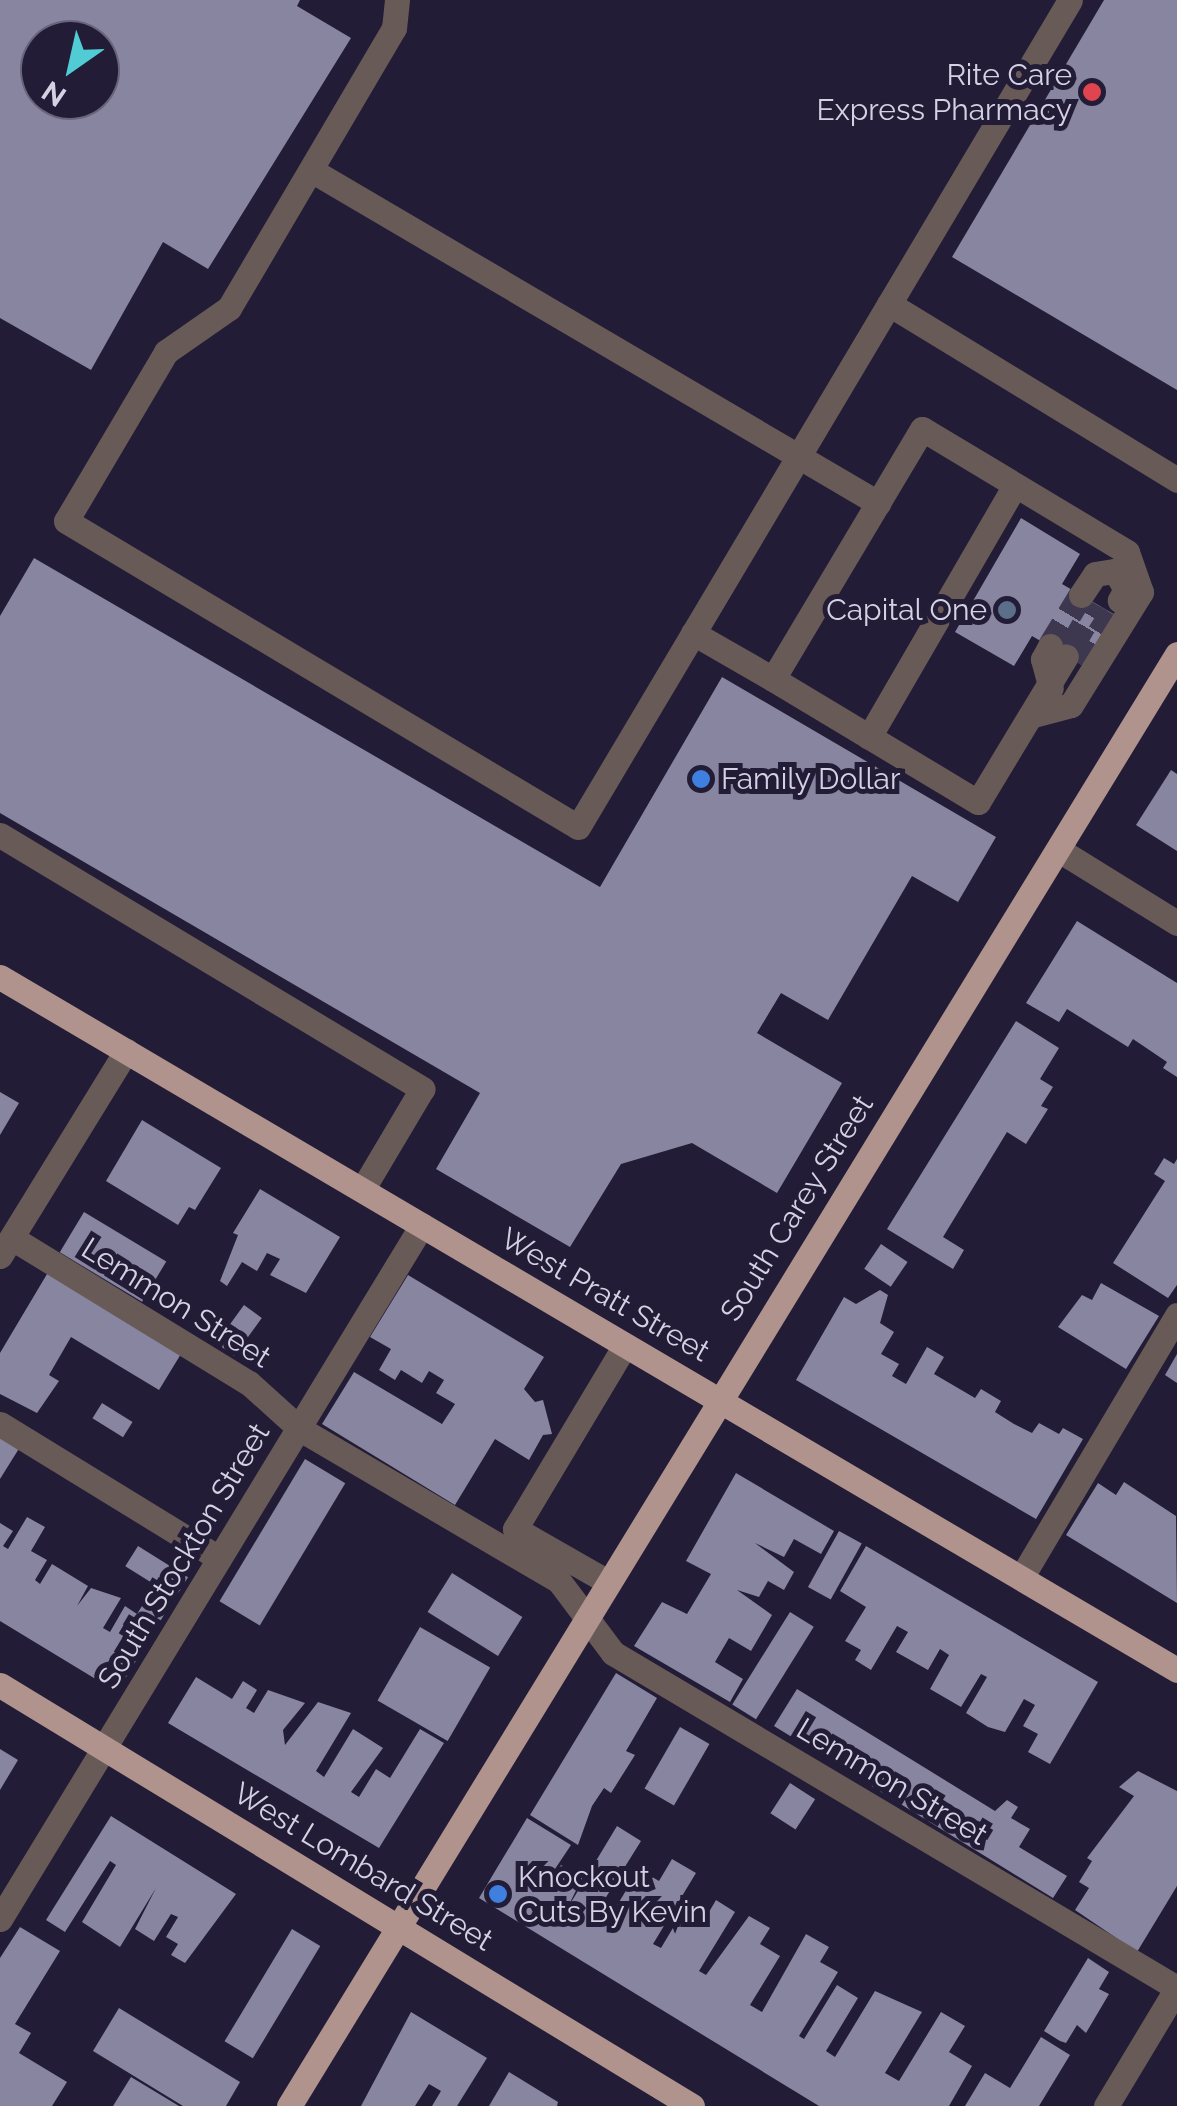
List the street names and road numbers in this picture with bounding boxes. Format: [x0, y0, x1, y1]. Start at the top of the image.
street label: South Carey Street [713, 1088, 881, 1328]
street label: West Pratt Street [494, 1221, 716, 1369]
street label: Lemmon Street [75, 1230, 277, 1376]
street label: South Stockton Street [91, 1417, 277, 1695]
street label: Lemmon Street [790, 1711, 994, 1853]
street label: West Lombard Street [227, 1775, 499, 1959]

